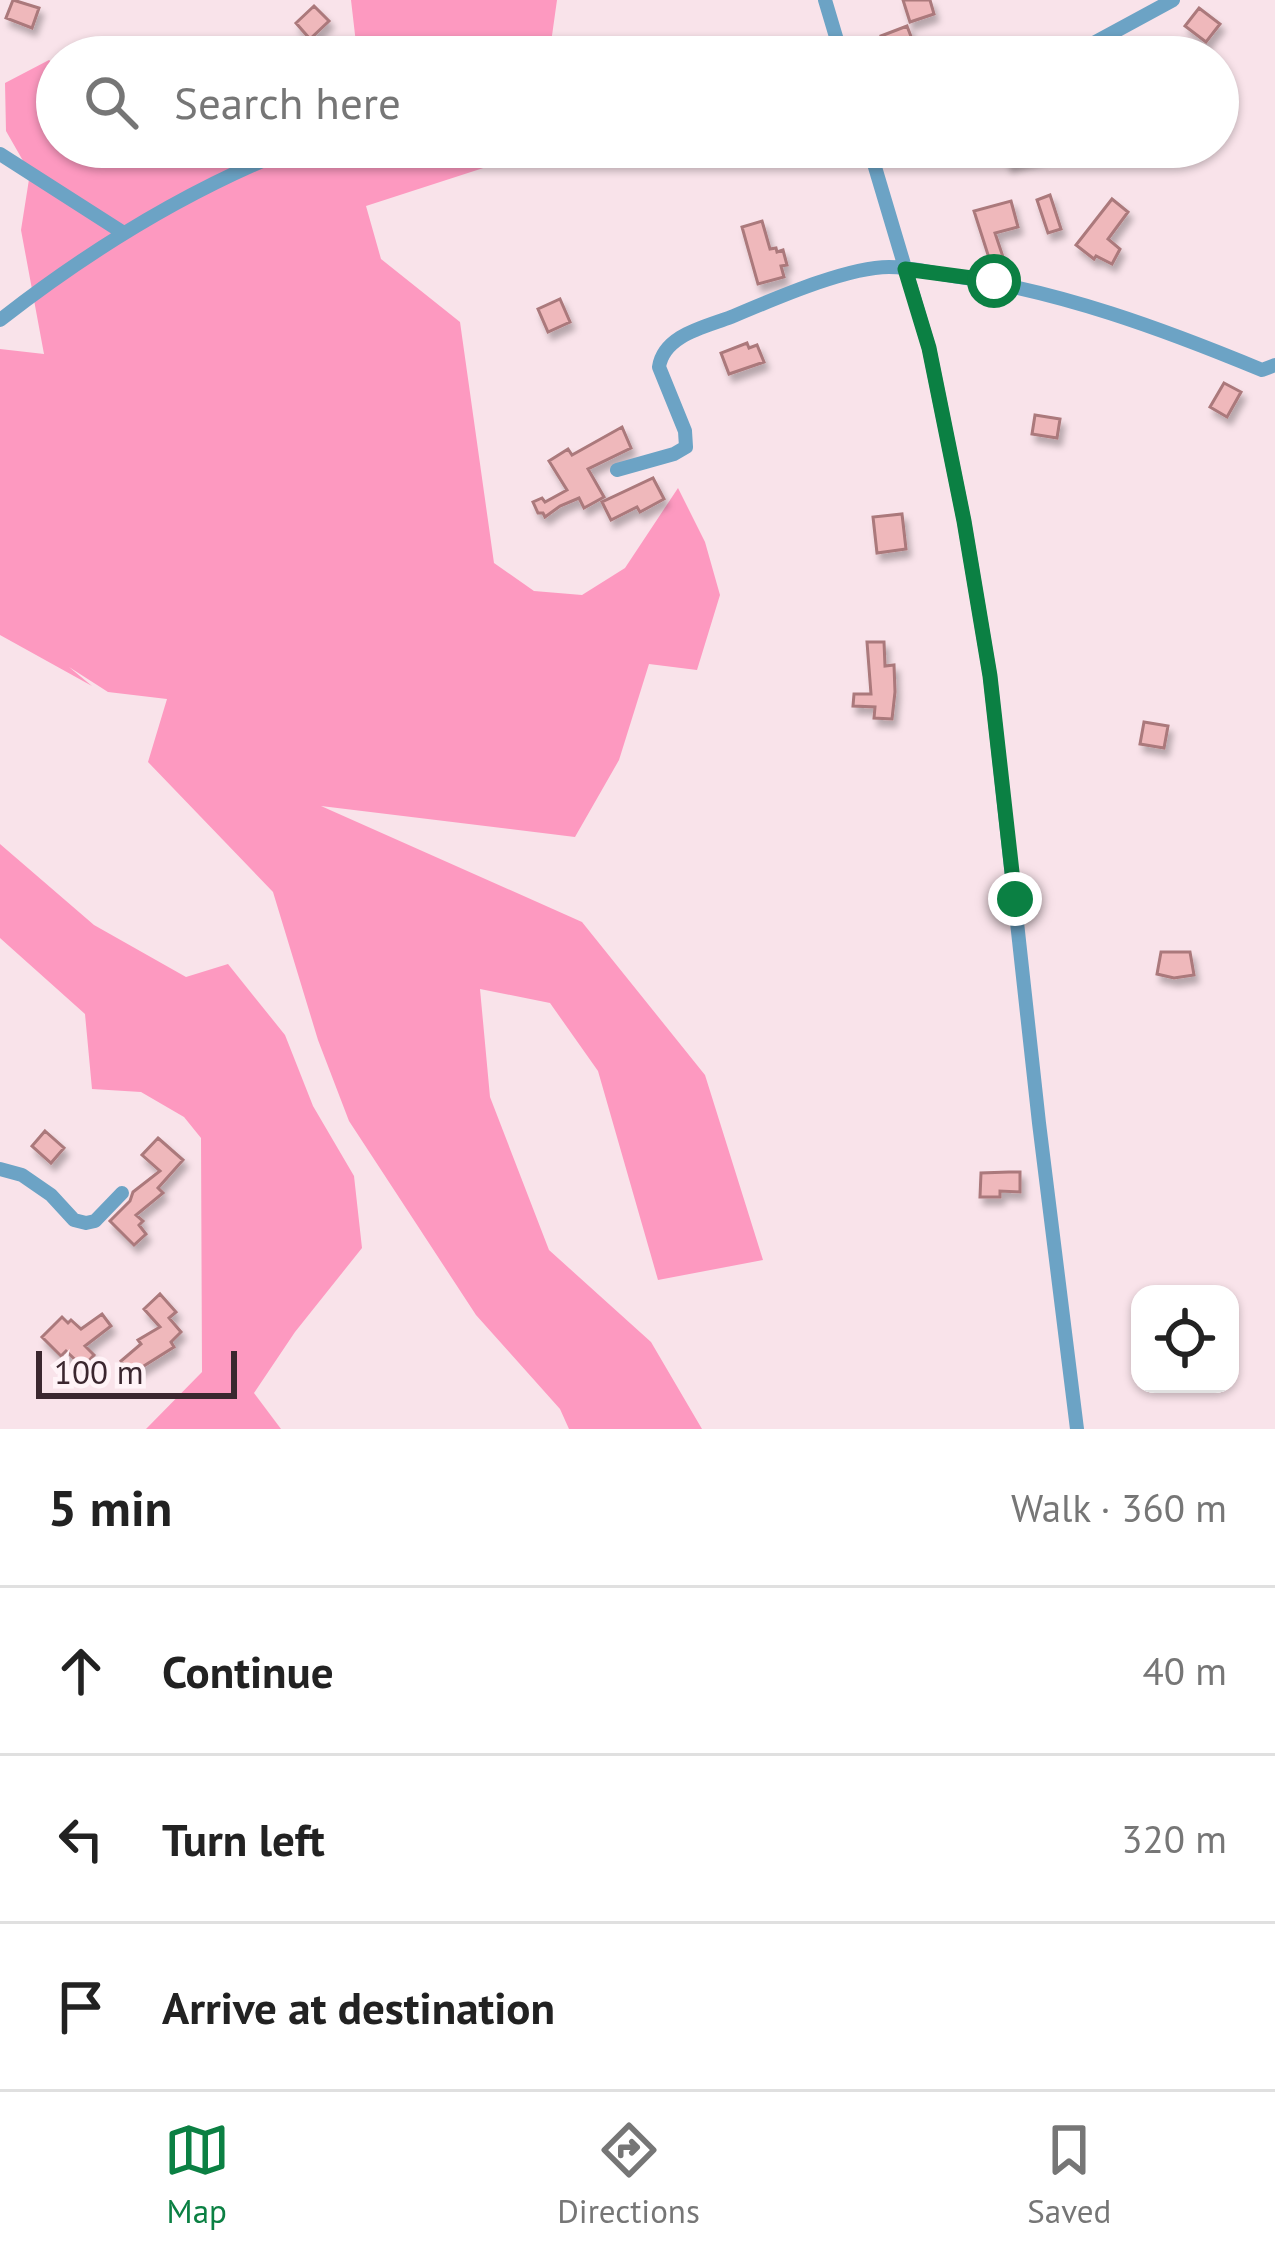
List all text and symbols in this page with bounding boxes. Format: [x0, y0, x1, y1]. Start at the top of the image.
search box [36, 36, 1239, 168]
icon: search [78, 69, 144, 135]
text: Search here [174, 73, 401, 131]
route start [967, 254, 1021, 308]
route end [988, 872, 1042, 926]
map controls [1131, 1285, 1239, 1393]
button: locate [1131, 1285, 1239, 1393]
scale bar [36, 1345, 237, 1398]
text: 100 m [54, 1350, 144, 1393]
text: 5 min [48, 1474, 172, 1540]
text: Walk · 360 m [1011, 1482, 1227, 1533]
icon: ahead [48, 1638, 114, 1704]
text: Continue [162, 1642, 334, 1700]
text: 40 m [1142, 1645, 1227, 1696]
icon: left [48, 1806, 114, 1872]
text: Turn left [162, 1810, 325, 1868]
text: 320 m [1121, 1813, 1227, 1864]
icon: arrive [48, 1974, 114, 2040]
text: Arrive at destination [162, 1978, 555, 2036]
tab: Map [164, 2117, 230, 2232]
tab: Directions [557, 2117, 700, 2232]
tab: Saved [1027, 2117, 1111, 2232]

